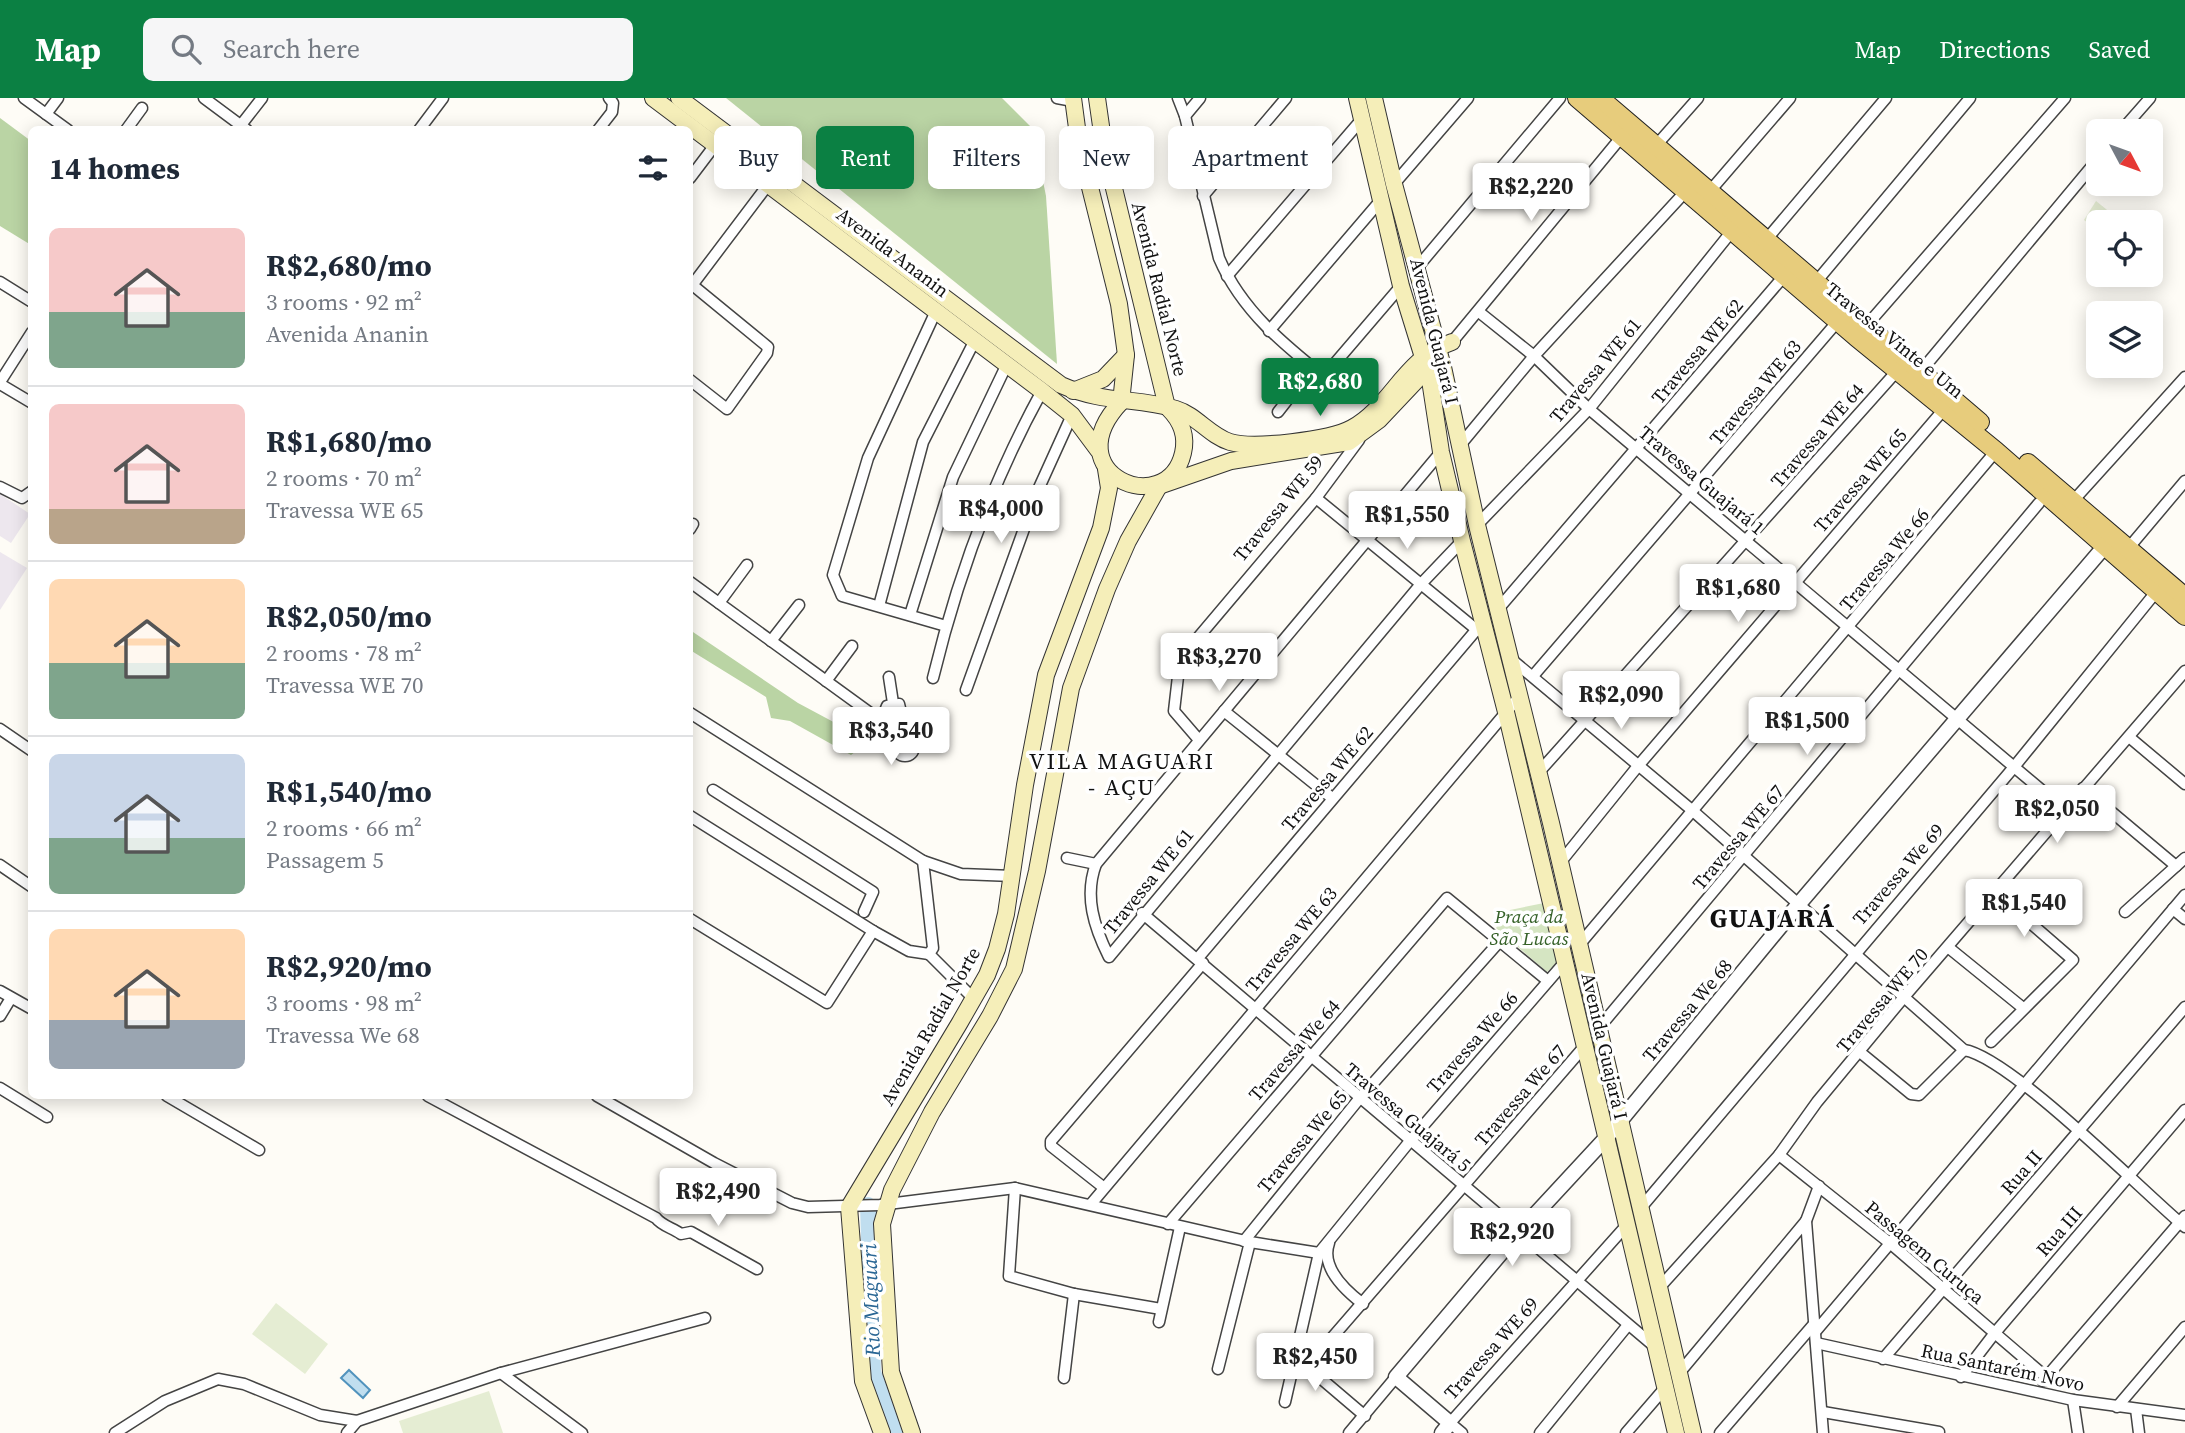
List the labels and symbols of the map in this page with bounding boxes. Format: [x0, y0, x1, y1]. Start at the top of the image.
north arrow [2086, 119, 2163, 196]
pin: R$2,220 [1466, 164, 1596, 223]
street label: Avenida Radial Norte [1126, 199, 1194, 379]
street label: Avenida Ananin [831, 201, 955, 303]
street label: Avenida Guajará I [1404, 255, 1466, 407]
street label: Travessa Vinte e Um [1820, 276, 1970, 404]
street label: Travessa WE 62 [1645, 293, 1749, 409]
street label: Travessa WE 61 [1543, 312, 1647, 428]
street label: Travessa WE 63 [1703, 334, 1807, 450]
pin: R$2,680 [1255, 358, 1385, 418]
street label: Travessa WE 64 [1765, 377, 1870, 493]
street label: Travessa Guajará 1 [1633, 419, 1771, 541]
street label: Travessa WE 65 [1808, 422, 1912, 538]
street label: Travessa WE 59 [1227, 449, 1329, 567]
pin: R$4,000 [936, 486, 1066, 545]
pin: R$1,550 [1342, 491, 1472, 551]
street label: Travessa We 66 [1833, 502, 1935, 616]
pin: R$1,680 [1673, 564, 1803, 624]
pin: R$3,270 [1154, 634, 1284, 693]
pin: R$2,090 [1556, 672, 1686, 731]
pin: R$1,500 [1742, 698, 1872, 757]
pin: R$3,540 [826, 708, 956, 767]
street label: Travessa WE 62 [1275, 720, 1379, 836]
district label: VILA MAGUARI - AÇU [1029, 745, 1215, 803]
street label: Travessa WE 67 [1686, 779, 1790, 895]
pin: R$2,050 [1992, 786, 2122, 845]
street label: Travessa We 69 [1847, 818, 1949, 930]
street label: Travessa WE 61 [1097, 822, 1199, 940]
pin: R$1,540 [1959, 880, 2089, 939]
street label: Travessa WE 63 [1239, 881, 1343, 997]
district label: GUAJARÁ [1710, 900, 1836, 936]
park label: Praça da São Lucas [1490, 903, 1569, 951]
street label: Avenida Radial Norte [874, 942, 986, 1110]
street label: Travessa WE 70 [1830, 942, 1934, 1058]
street label: Travessa We 68 [1636, 953, 1738, 1067]
street label: Avenida Guajará I [1575, 970, 1635, 1122]
street label: Travessa We 66 [1421, 986, 1523, 1098]
street label: Travessa We 64 [1243, 993, 1346, 1106]
street label: Travessa We 67 [1469, 1039, 1571, 1151]
street label: Travessa Guajará 5 [1339, 1056, 1477, 1178]
street label: Travessa We 65 [1251, 1084, 1353, 1198]
street label: Rua II [1994, 1144, 2048, 1200]
pin: R$2,490 [653, 1168, 783, 1228]
street label: Passagem Curuça [1860, 1194, 1990, 1310]
street label: Rua III [2030, 1200, 2088, 1262]
pin: R$2,920 [1447, 1208, 1577, 1268]
water label: Rio Maguari [854, 1242, 887, 1358]
street label: Travessa WE 69 [1438, 1291, 1544, 1405]
pin: R$2,450 [1250, 1334, 1380, 1393]
street label: Rua Santarém Novo [1919, 1337, 2087, 1397]

